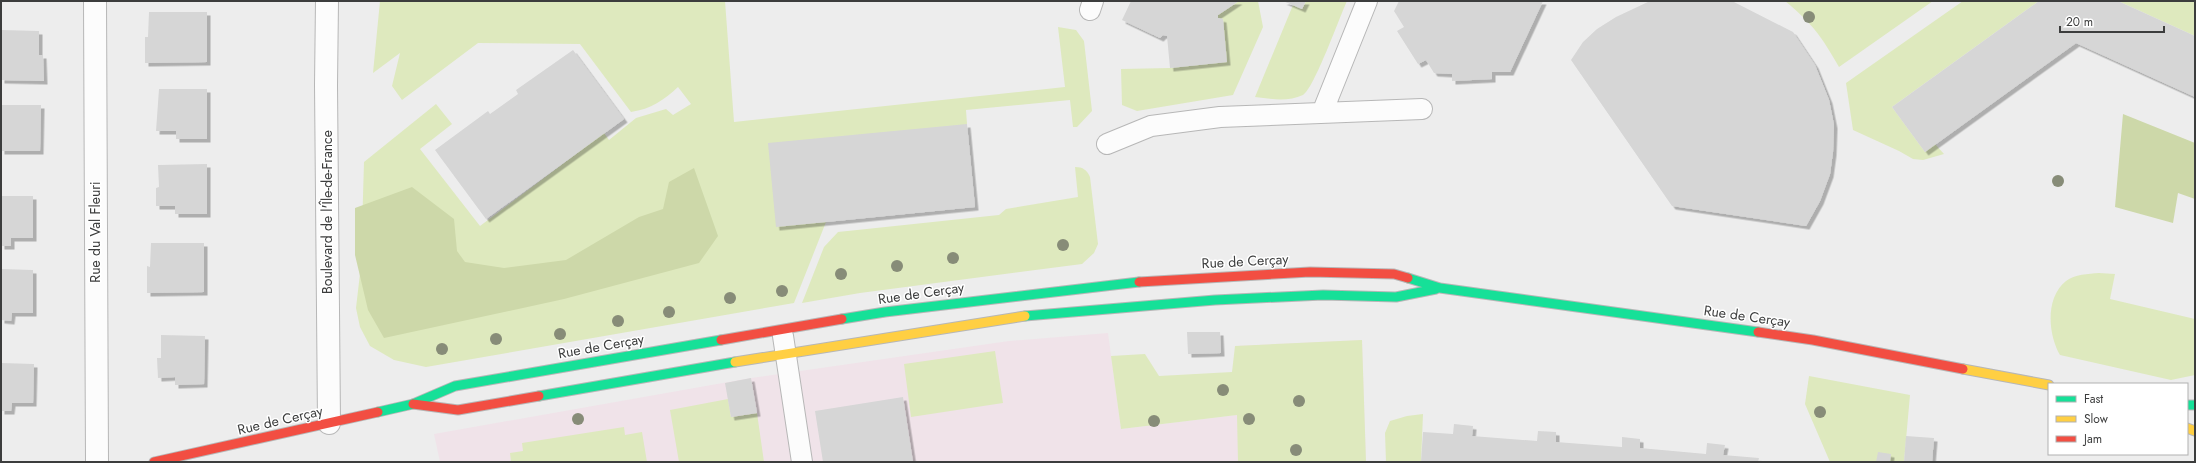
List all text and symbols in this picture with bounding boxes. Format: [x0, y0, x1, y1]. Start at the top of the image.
scale bar [2060, 8, 2164, 34]
text: 20 m [2066, 13, 2093, 31]
street label: Boulevard de l'Île-de-France [317, 130, 337, 294]
street label: Rue du Val Fleuri [85, 181, 105, 283]
street label: Rue de Cerçay [1201, 249, 1290, 273]
street label: Rue de Cerçay [877, 277, 966, 309]
street label: Rue de Cerçay [1703, 300, 1792, 332]
street label: Rue de Cerçay [556, 328, 646, 363]
legend [2048, 383, 2188, 455]
text: Fast [2084, 390, 2103, 408]
street label: Rue de Cerçay [235, 400, 325, 440]
text: Slow [2084, 410, 2109, 428]
text: Jam [2082, 430, 2102, 448]

